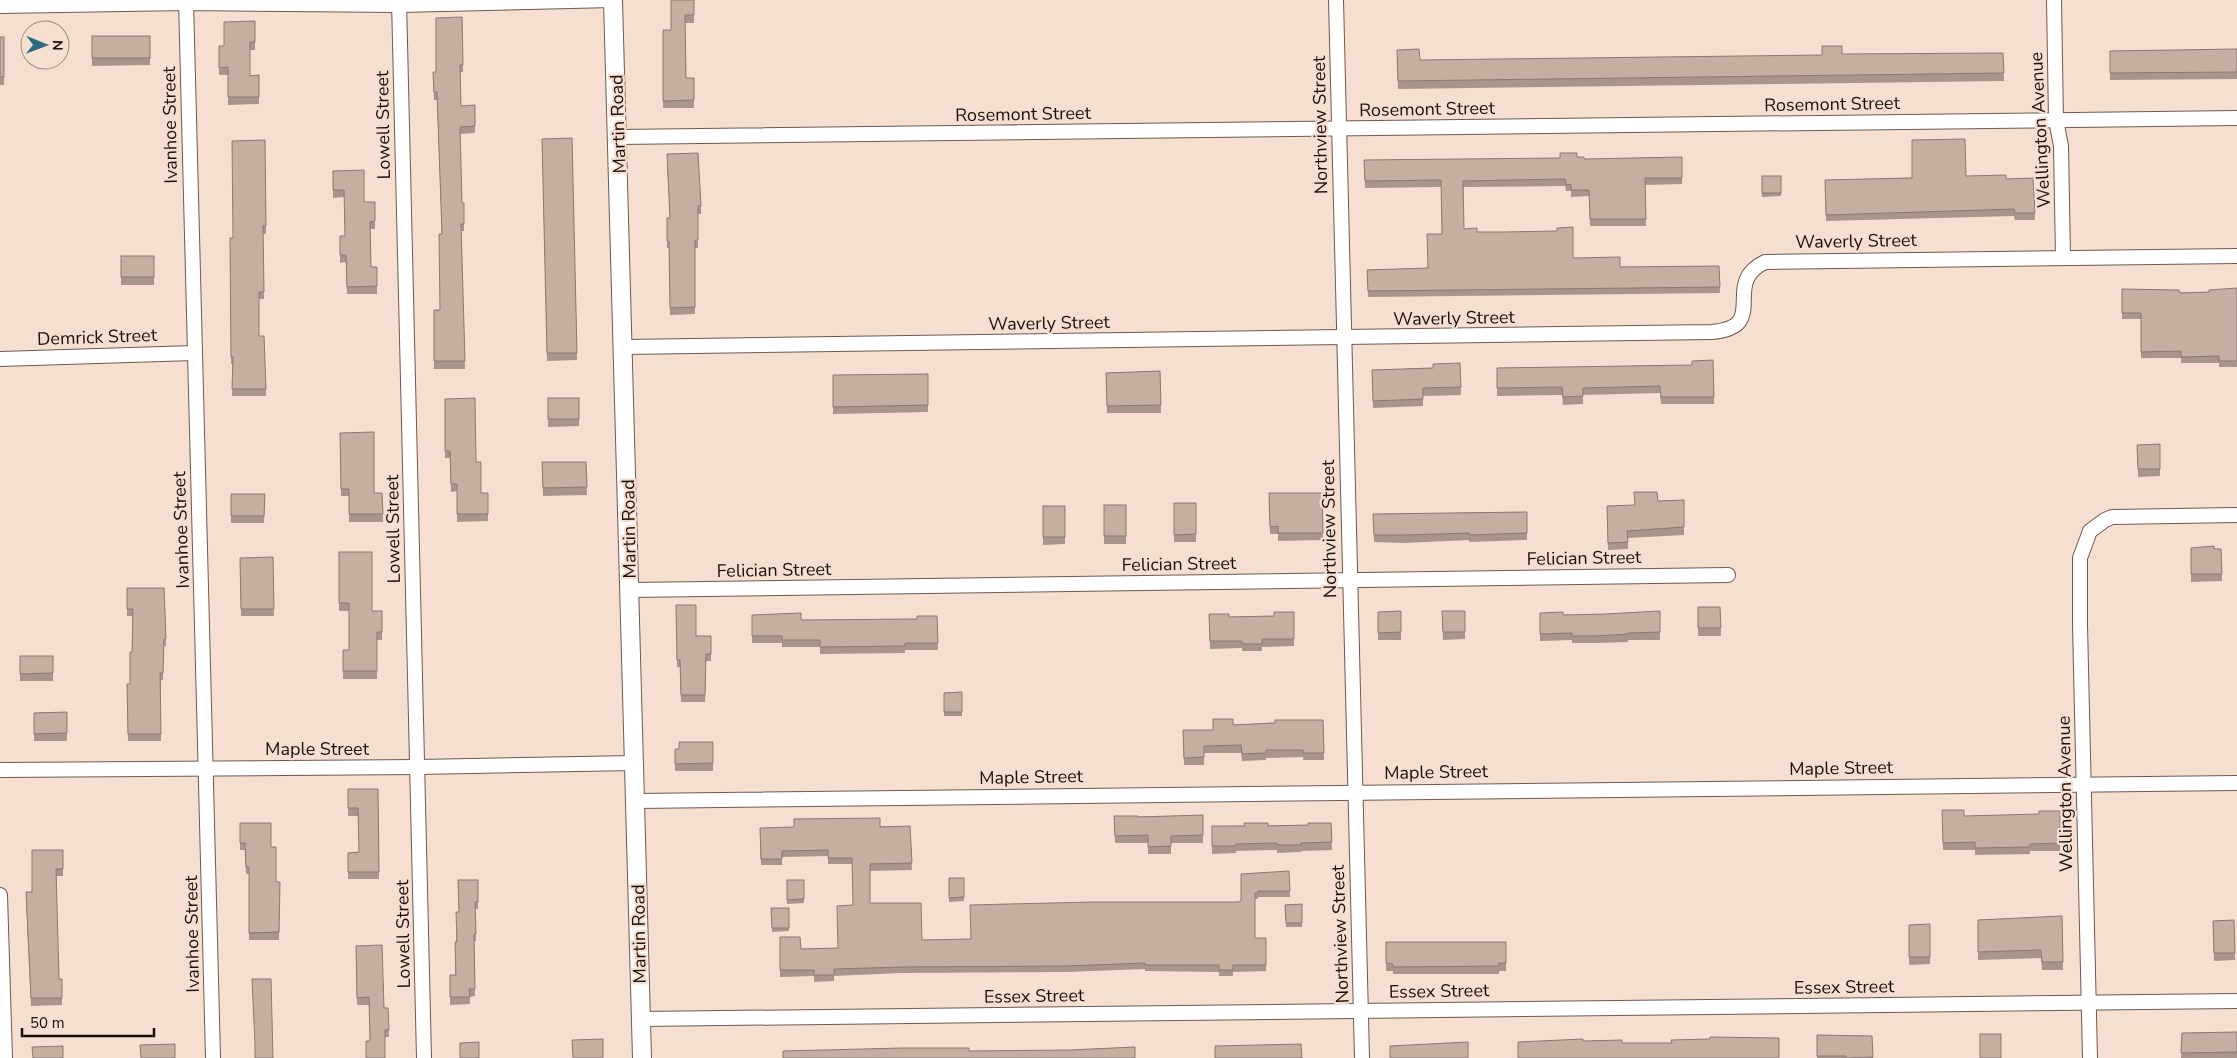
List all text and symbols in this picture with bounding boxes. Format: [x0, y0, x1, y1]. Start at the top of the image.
north arrow [20, 20, 70, 70]
text: N [48, 40, 67, 51]
street label: Wellington Avenue [2024, 51, 2056, 209]
street label: Northview Street [1307, 55, 1333, 194]
street label: Ivanhoe Street [157, 66, 183, 184]
street label: Lowell Street [370, 70, 396, 179]
street label: Martin Road [604, 74, 632, 174]
street label: Rosemont Street [1764, 91, 1901, 117]
street label: Rosemont Street [1359, 96, 1496, 122]
street label: Rosemont Street [955, 101, 1092, 127]
street label: Waverly Street [1795, 228, 1918, 254]
street label: Waverly Street [1393, 305, 1516, 331]
street label: Waverly Street [988, 310, 1111, 336]
street label: Demrick Street [37, 323, 158, 351]
street label: Northview Street [1316, 459, 1342, 598]
street label: Ivanhoe Street [167, 470, 195, 589]
street label: Lowell Street [380, 474, 406, 583]
street label: Martin Road [616, 479, 642, 579]
street label: Felician Street [1526, 545, 1642, 571]
street label: Felician Street [1121, 551, 1237, 577]
street label: Felician Street [716, 557, 832, 583]
street label: Wellington Avenue [2052, 716, 2078, 872]
street label: Maple Street [265, 737, 370, 761]
street label: Maple Street [1789, 755, 1894, 781]
street label: Maple Street [1384, 759, 1489, 785]
street label: Maple Street [979, 764, 1084, 790]
street label: Northview Street [1326, 864, 1354, 1004]
street label: Ivanhoe Street [179, 875, 205, 993]
street label: Lowell Street [390, 879, 416, 988]
street label: Martin Road [626, 884, 652, 984]
street label: Essex Street [1794, 974, 1895, 1000]
street label: Essex Street [1389, 978, 1490, 1004]
street label: Essex Street [984, 983, 1085, 1009]
scale bar [22, 1006, 155, 1038]
text: 50 m [30, 1013, 65, 1033]

